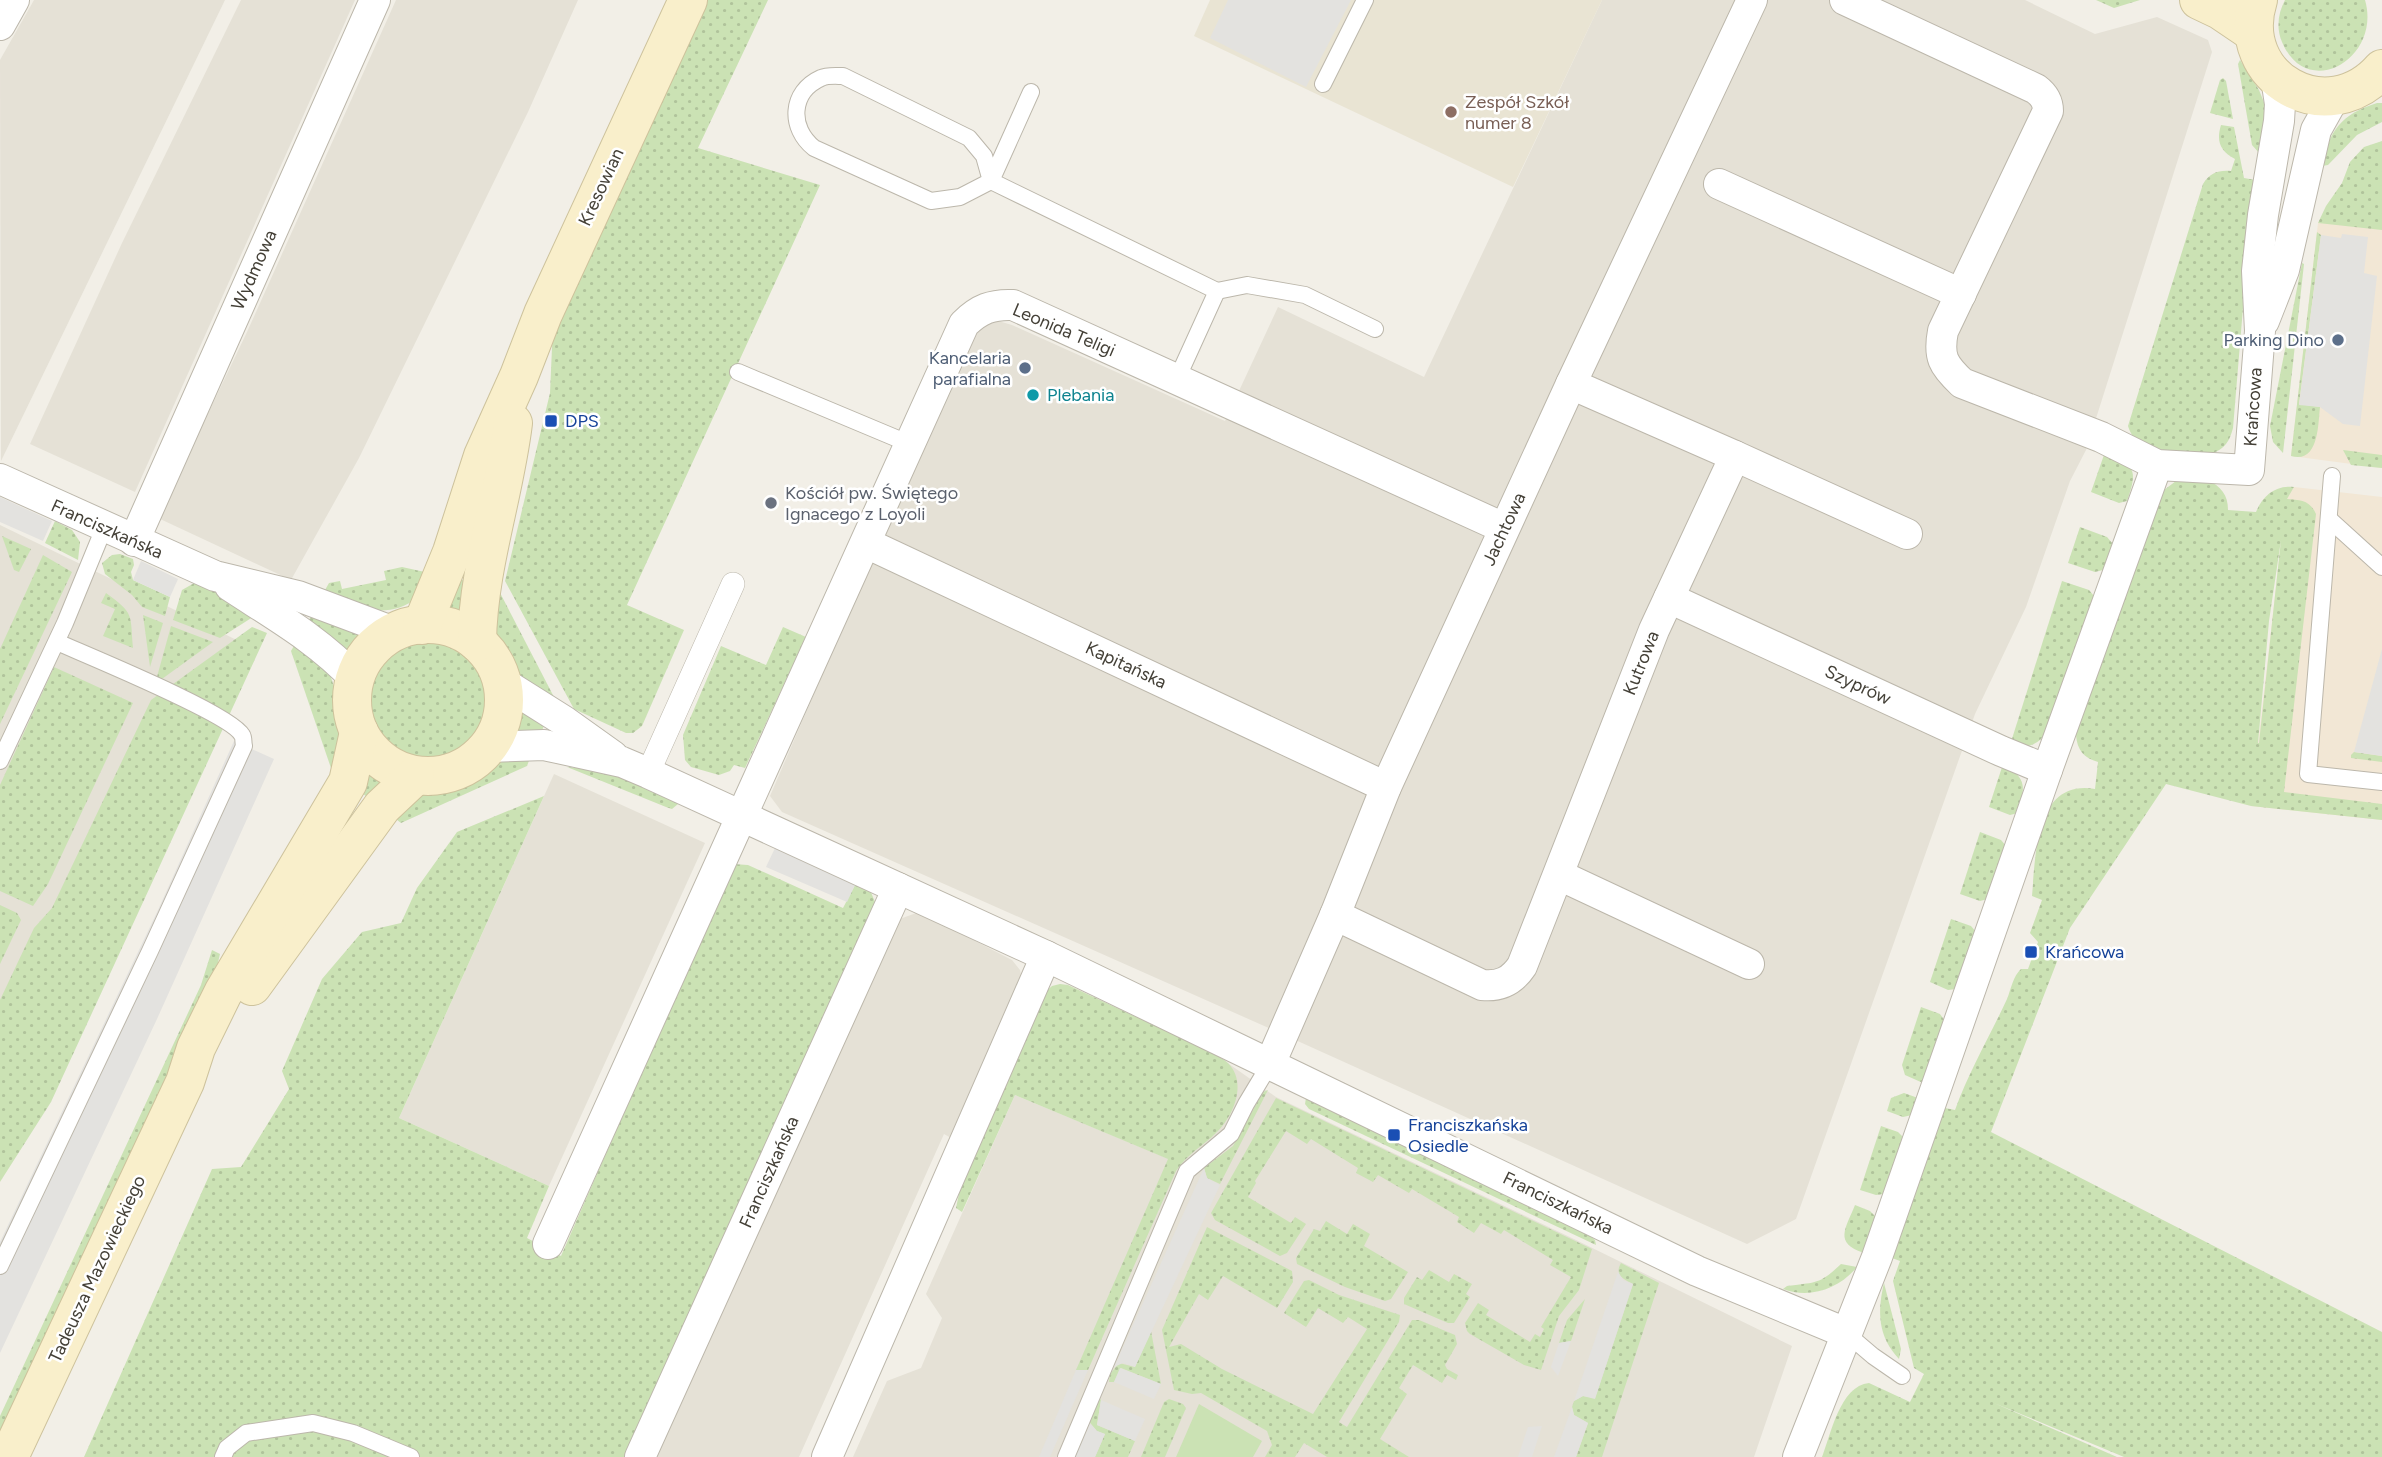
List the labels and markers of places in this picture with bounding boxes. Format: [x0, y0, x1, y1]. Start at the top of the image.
place label: Zespół Szkół numer 8 [1465, 91, 1569, 134]
marker: Zespół Szkół numer 8 [1443, 104, 1459, 120]
place label: Parking Dino [2223, 329, 2324, 351]
marker: Parking Dino [2330, 332, 2346, 348]
place label: Kancelaria parafialna [929, 347, 1011, 390]
marker: Kancelaria parafialna [1017, 360, 1033, 376]
place label: Plebania [1047, 384, 1114, 406]
marker: Plebania [1025, 387, 1041, 403]
place label: DPS [565, 410, 599, 432]
marker: DPS [543, 413, 559, 429]
place label: Kościół pw. Świętego Ignacego z Loyoli [785, 482, 958, 525]
marker: Kościół pw. Świętego Ignacego z Loyoli [763, 495, 779, 511]
place label: Krańcowa [2045, 941, 2124, 963]
marker: Krańcowa [2023, 944, 2039, 960]
place label: Franciszkańska Osiedle [1408, 1114, 1528, 1157]
marker: Franciszkańska Osiedle [1386, 1127, 1402, 1143]

